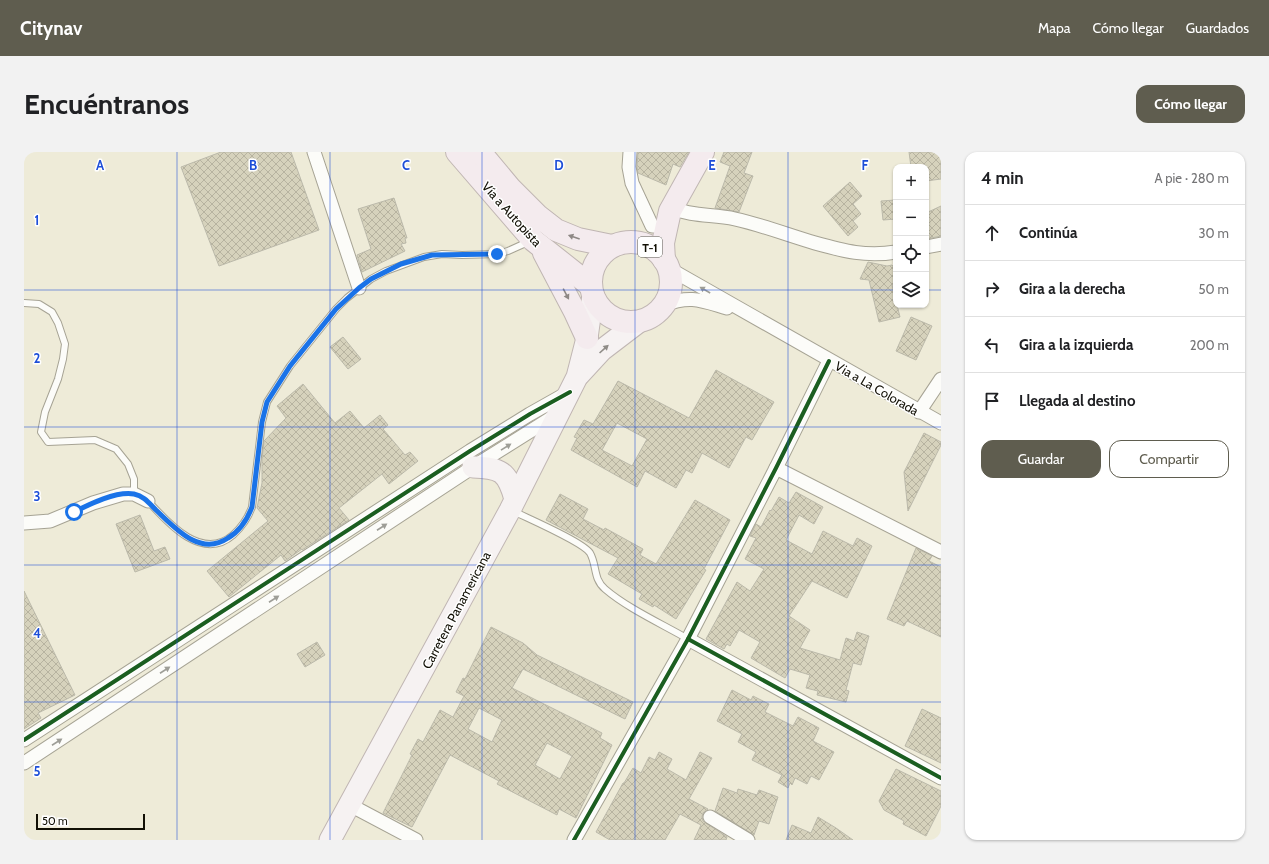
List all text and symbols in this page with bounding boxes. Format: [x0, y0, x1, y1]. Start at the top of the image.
text: Citynav [20, 17, 82, 40]
text: Mapa [1038, 19, 1071, 37]
text: Cómo llegar [1093, 19, 1164, 37]
text: Guardados [1186, 19, 1249, 37]
button: Cómo llegar [1136, 85, 1245, 123]
text: Encuéntranos [24, 87, 189, 121]
text: A [96, 157, 105, 173]
text: B [249, 157, 257, 173]
text: C [402, 157, 410, 173]
text: D [554, 157, 564, 173]
text: E [708, 157, 716, 173]
text: F [862, 157, 869, 173]
map controls [893, 164, 929, 308]
button: + [893, 164, 929, 200]
text: 4 min [981, 168, 1024, 188]
text: A pie · 280 m [1154, 170, 1229, 186]
street label: Vía a Autopista [479, 178, 546, 250]
button: − [893, 200, 929, 236]
text: 1 [35, 212, 39, 228]
icon: ahead [981, 222, 1003, 244]
text: Continúa [1019, 224, 1077, 242]
text: 30 m [1199, 225, 1229, 241]
one-way arrow [568, 234, 580, 240]
button: locate [893, 236, 929, 272]
road number: T-1 [638, 237, 662, 257]
route end [488, 245, 506, 263]
button: layers [893, 272, 929, 308]
icon: right [981, 278, 1003, 300]
text: Gira a la derecha [1019, 280, 1125, 298]
text: 50 m [1199, 281, 1229, 297]
one-way arrow [700, 286, 711, 293]
one-way arrow [562, 288, 569, 300]
icon: left [981, 334, 1003, 356]
text: Gira a la izquierda [1019, 336, 1133, 354]
text: 200 m [1190, 337, 1229, 353]
one-way arrow [598, 345, 609, 354]
text: 2 [34, 350, 41, 366]
street label: Via a La Colorada [832, 358, 922, 419]
icon: arrive [981, 390, 1003, 412]
text: Llegada al destino [1019, 392, 1135, 410]
button: Guardar [981, 440, 1101, 478]
button: Compartir [1109, 440, 1229, 478]
one-way arrow [501, 444, 512, 451]
text: 3 [33, 488, 41, 504]
route start [65, 503, 83, 521]
one-way arrow [377, 523, 387, 531]
street label: Carretera Panamericana [418, 548, 494, 671]
one-way arrow [268, 595, 279, 603]
text: 4 [33, 625, 41, 641]
one-way arrow [159, 667, 171, 674]
one-way arrow [51, 738, 62, 746]
text: 5 [34, 763, 41, 779]
scale bar [36, 812, 145, 831]
text: 50 m [42, 814, 68, 828]

